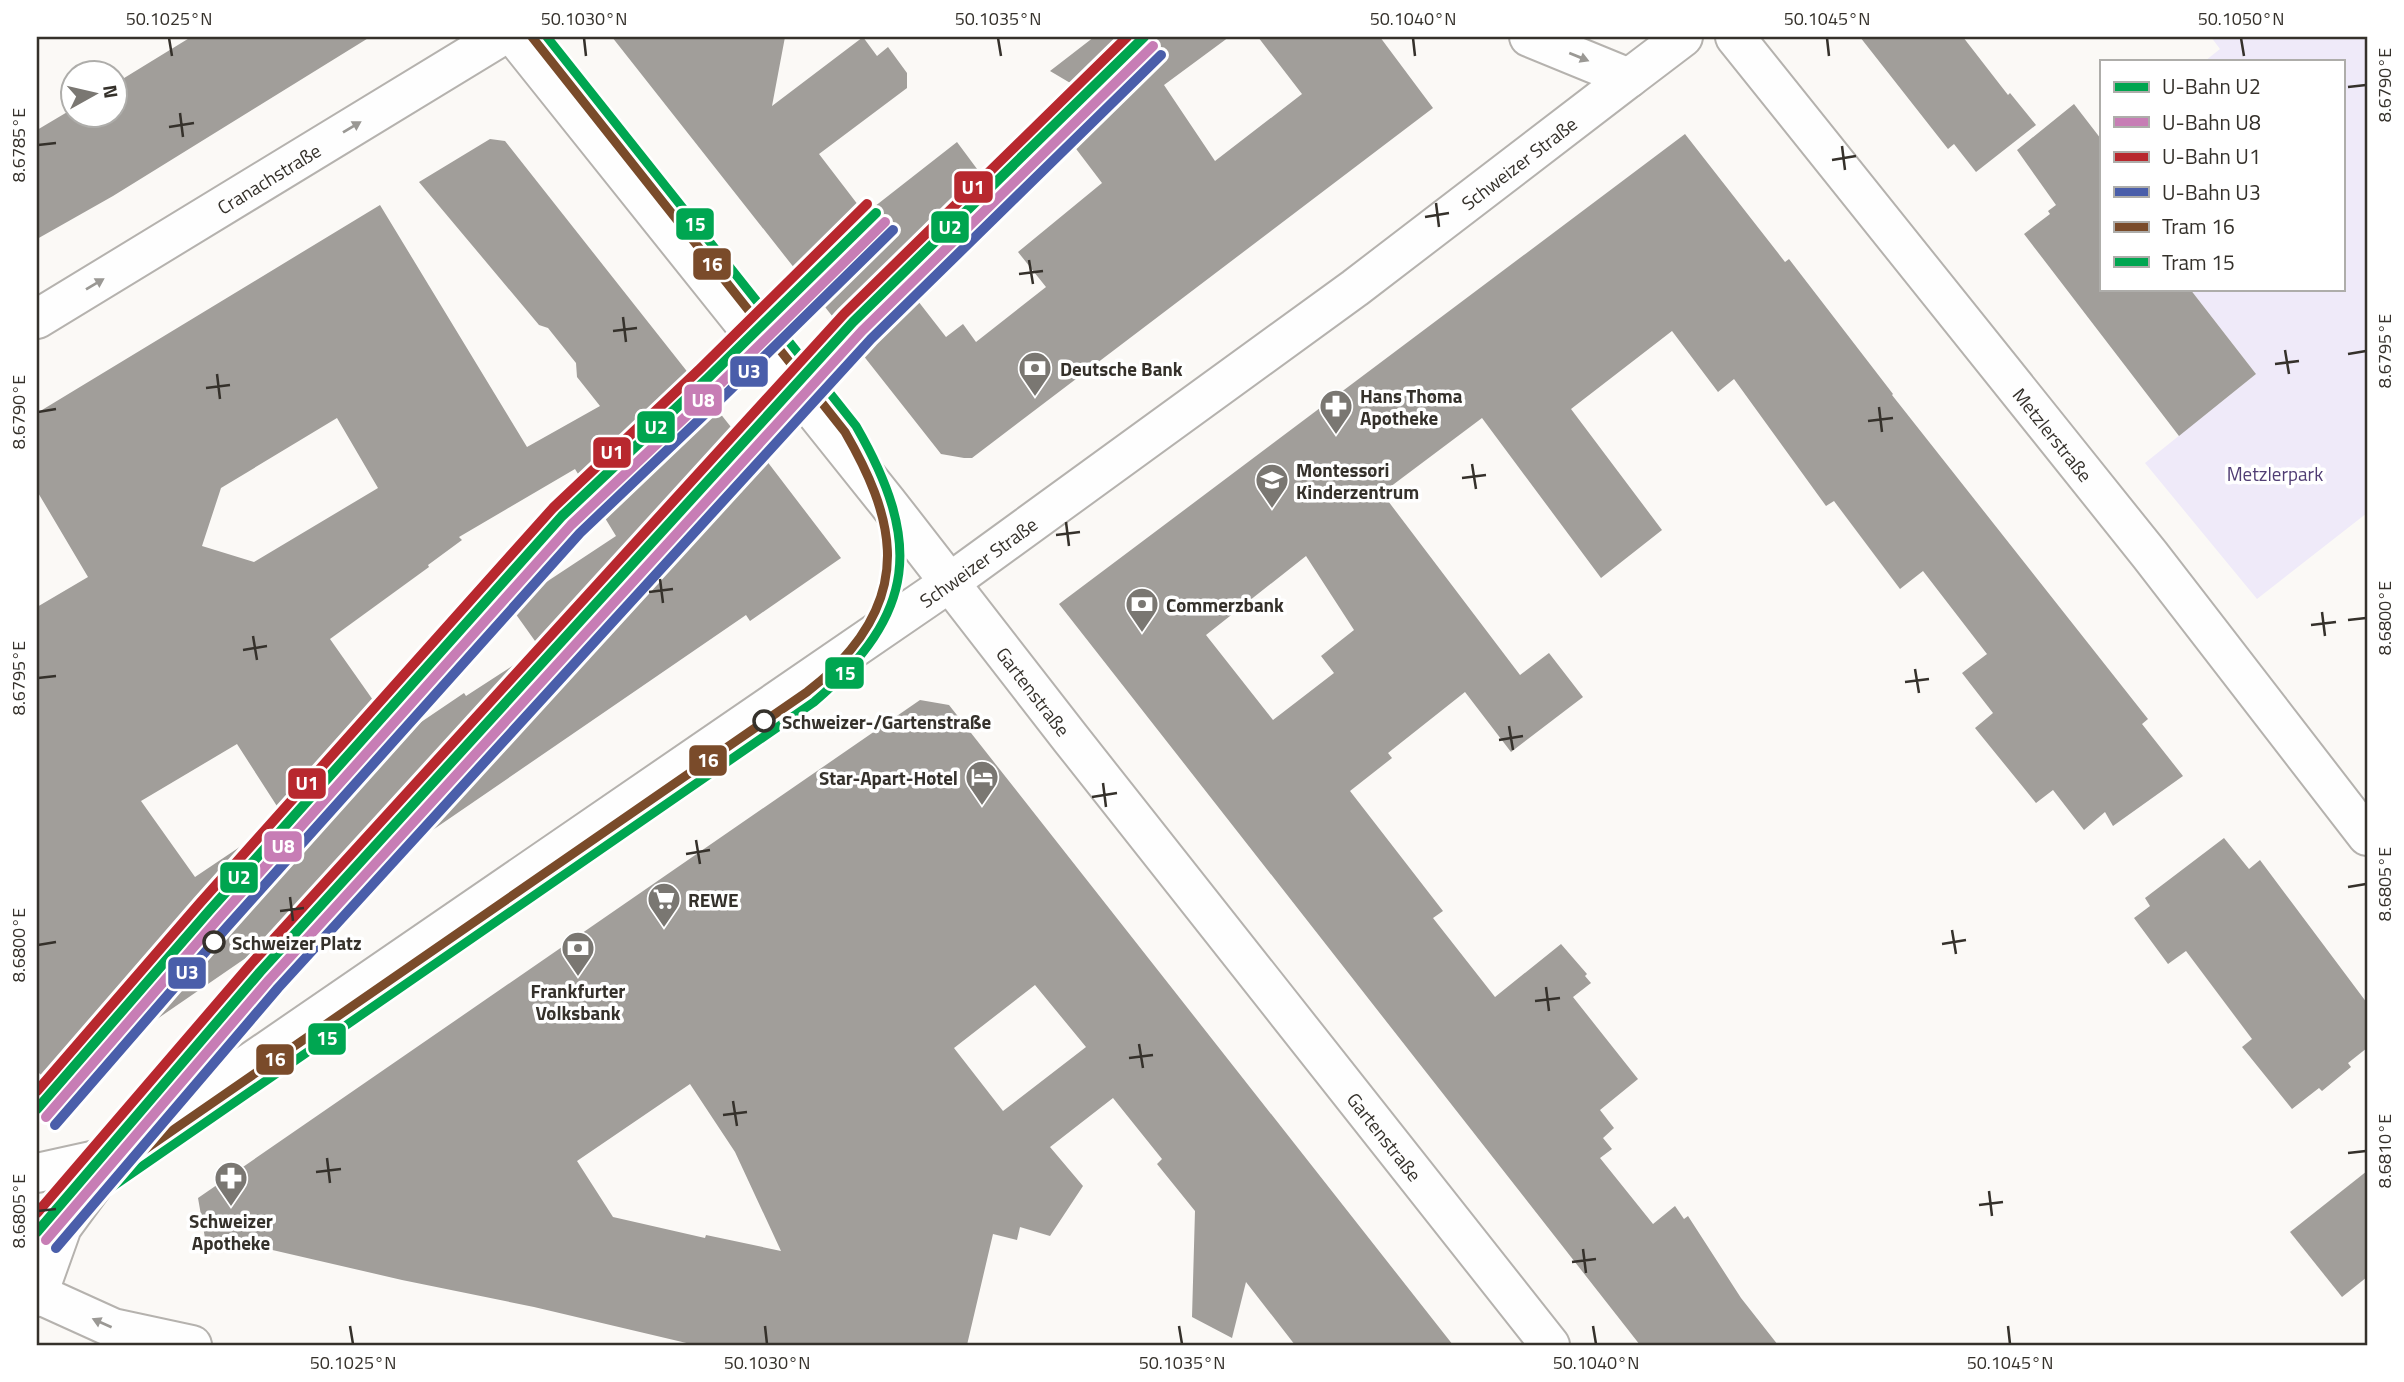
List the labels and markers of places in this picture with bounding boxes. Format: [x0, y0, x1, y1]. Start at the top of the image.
bank icon: Deutsche Bank [1016, 349, 1054, 398]
place label: Deutsche Bank [1060, 354, 1183, 383]
place label: Hans Thoma Apotheke [1360, 381, 1463, 432]
pharmacy icon: Hans Thoma Apotheke [1317, 387, 1355, 436]
place label: Montessori Kinderzentrum [1296, 455, 1419, 506]
school or university icon: Montessori Kinderzentrum [1253, 461, 1291, 510]
bank icon: Commerzbank [1123, 585, 1161, 634]
place label: Commerzbank [1166, 590, 1284, 619]
place label: Schweizer-/Gartenstraße [782, 707, 991, 736]
marker: Schweizer-/Gartenstraße [753, 710, 775, 732]
hotel icon: Star-Apart-Hotel [963, 758, 1001, 807]
place label: Star-Apart-Hotel [819, 763, 958, 792]
supermarket icon: REWE [645, 880, 683, 929]
place label: REWE [688, 885, 739, 914]
place label: Schweizer Platz [232, 928, 362, 957]
bank icon: Frankfurter Volksbank [559, 929, 597, 978]
marker: Schweizer Platz [203, 931, 225, 953]
place label: Frankfurter Volksbank [531, 976, 625, 1027]
pharmacy icon: Schweizer Apotheke [212, 1159, 250, 1208]
place label: Schweizer Apotheke [189, 1206, 273, 1257]

